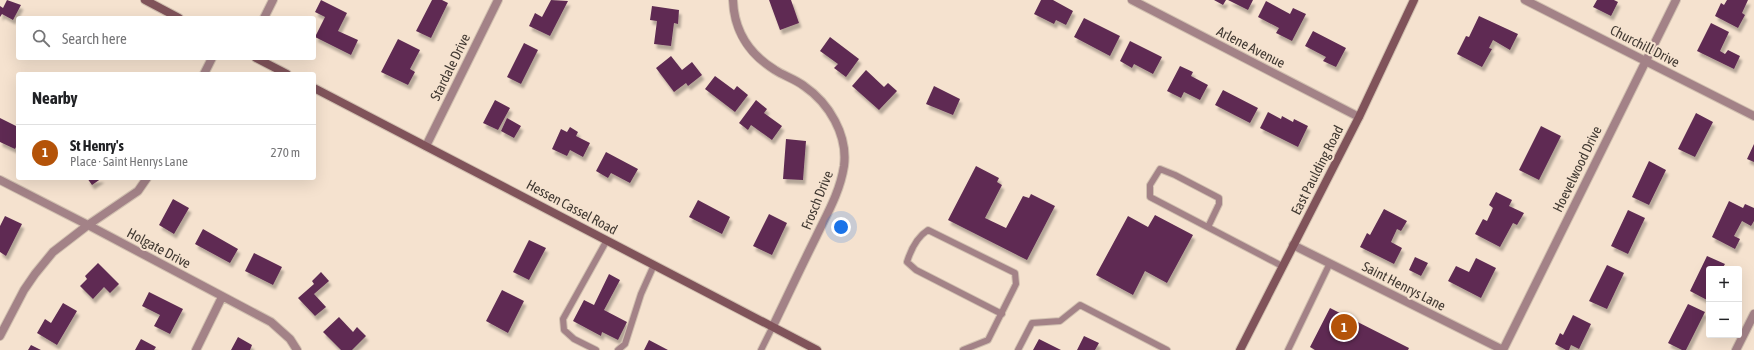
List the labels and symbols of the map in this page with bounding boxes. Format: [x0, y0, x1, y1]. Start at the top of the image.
street label: Churchill Drive [1608, 22, 1682, 70]
street label: Arlene Avenue [1214, 23, 1288, 71]
street label: Stardale Drive [427, 31, 473, 103]
street label: East Paulding Road [1288, 123, 1346, 217]
street label: Hoevelwood Drive [1549, 123, 1605, 215]
street label: Frosch Drive [798, 168, 836, 232]
street label: Hessen Cassel Road [524, 176, 620, 238]
your location [831, 217, 851, 237]
street label: Holgate Drive [124, 225, 194, 271]
street label: Saint Henrys Lane [1360, 258, 1448, 314]
pin: 1 [1331, 312, 1357, 342]

